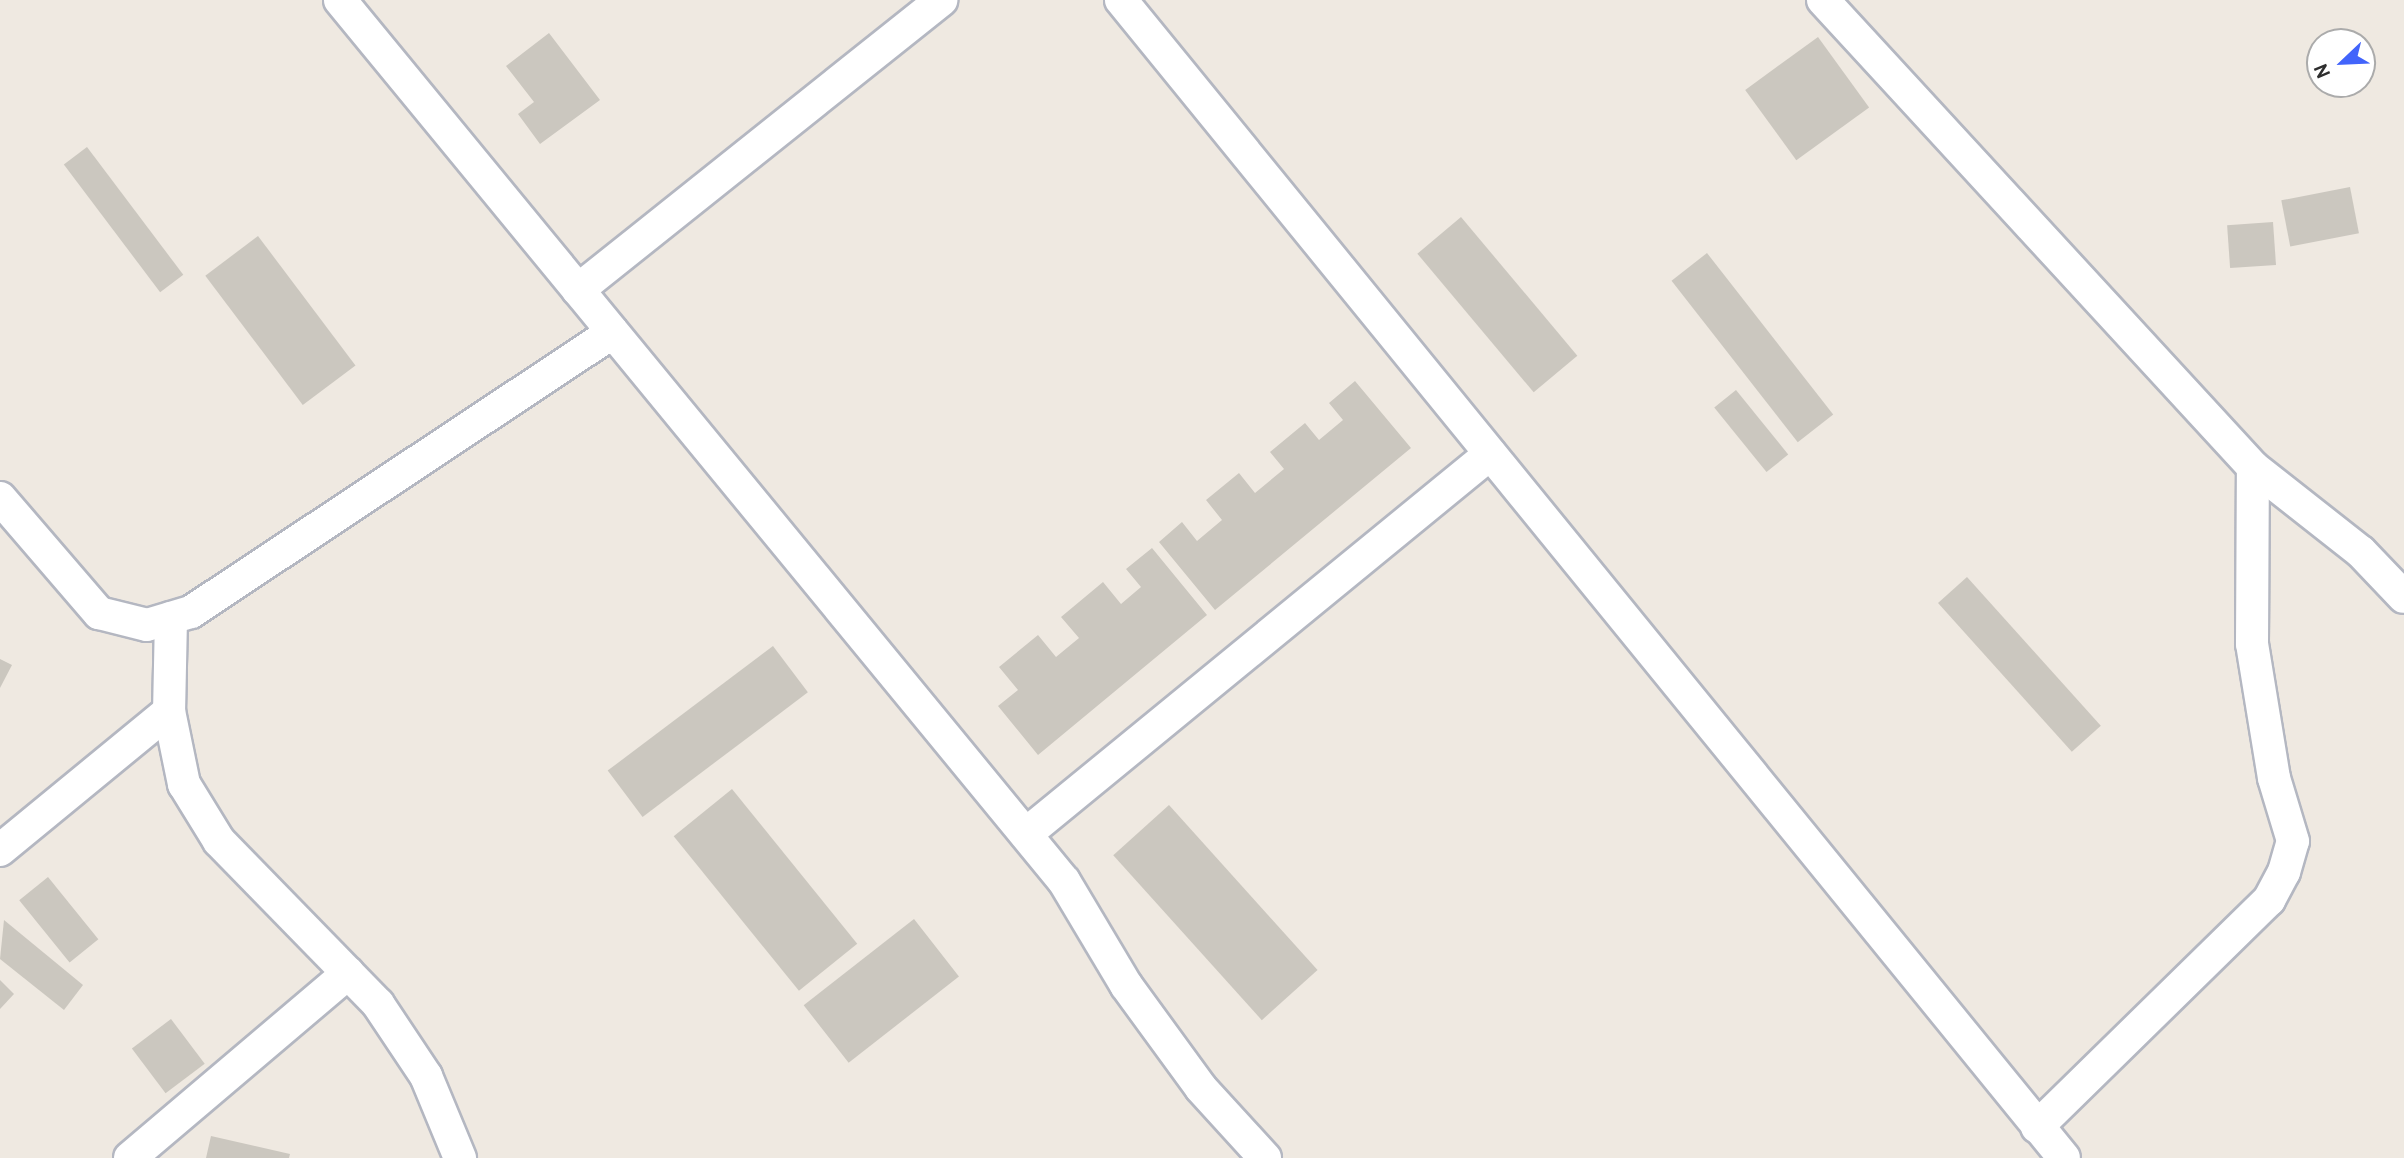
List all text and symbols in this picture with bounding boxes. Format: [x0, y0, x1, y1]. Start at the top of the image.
north arrow [2306, 28, 2376, 98]
text: N [2310, 59, 2337, 81]

